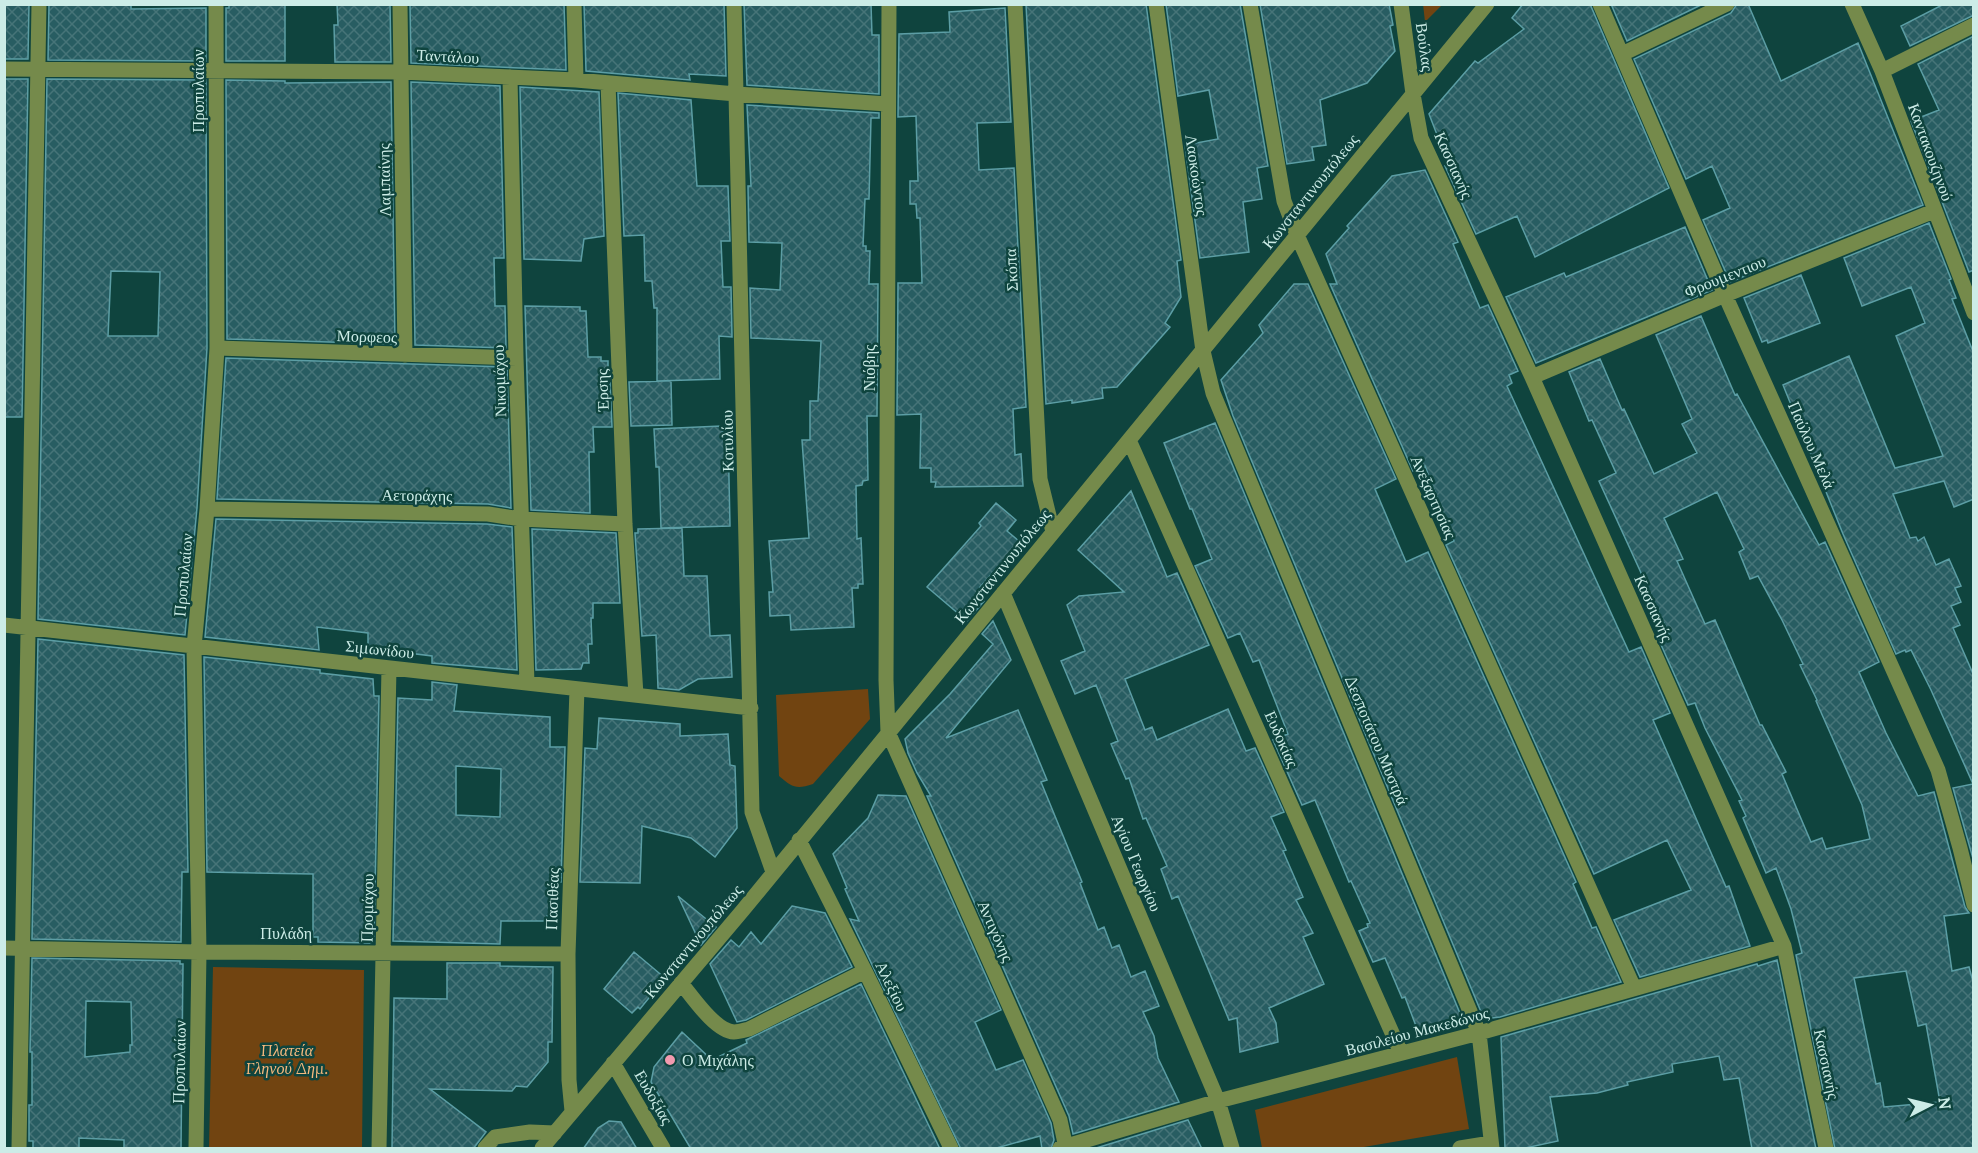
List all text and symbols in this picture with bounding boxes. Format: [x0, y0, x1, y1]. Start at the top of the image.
street label: Βούλας [1412, 21, 1438, 73]
street label: Ταντάλου [416, 44, 480, 68]
street label: Προπυλαίων [188, 49, 208, 133]
street label: Καντακουζηνού [1904, 100, 1958, 204]
street label: Κασσιανής [1430, 128, 1478, 202]
street label: Κωνσταντινουπόλεως [1258, 129, 1363, 252]
street label: Λαοκοώντος [1181, 133, 1213, 218]
street label: Λαμπαίνης [373, 142, 395, 217]
street label: Σκόπα [1000, 248, 1022, 292]
street label: Φρουμεντιου [1681, 251, 1769, 301]
street label: Μορφεος [336, 325, 398, 347]
street label: Νικομάχου [488, 344, 510, 418]
street label: Νιόβης [859, 344, 879, 391]
street label: Έρσης [591, 368, 613, 413]
street label: Παύλου Μελά [1784, 398, 1840, 492]
street label: Κοτυλίου [716, 410, 738, 472]
street label: Ανεξαρτησίας [1407, 452, 1462, 543]
street label: Αετοράχης [381, 484, 453, 506]
street label: Κωνσταντινουπόλεως [950, 504, 1055, 627]
street label: Προπυλαίων [169, 533, 197, 617]
street label: Κασσιανής [1630, 571, 1678, 645]
street label: Σιμωνίδου [345, 635, 415, 663]
street label: Δεσποτάτου Μυστρά [1341, 672, 1414, 808]
street label: Ευδοκίας [1261, 707, 1304, 771]
street label: Αγίου Γεωργίου [1108, 812, 1166, 914]
street label: Πασιθέας [541, 867, 563, 931]
street label: Προμάχου [356, 873, 378, 943]
street label: Κωνσταντινουπόλεως [640, 880, 747, 1002]
street label: Αντιγόνης [974, 897, 1019, 966]
street label: Πυλάδη [260, 923, 312, 943]
street label: Αλεξίου [871, 958, 913, 1014]
street label: Βασιλείου Μακεδώνος [1343, 1002, 1492, 1060]
street label: Προπυλαίων [168, 1020, 190, 1104]
street label: Κασσιανής [1810, 1027, 1844, 1102]
park label: Πλατεία Γληνού Δημ. [246, 1040, 328, 1078]
place label: Ο Μιχάλης [682, 1050, 754, 1070]
marker: Ο Μιχάλης [663, 1053, 677, 1067]
street label: Ευδοξίας [630, 1066, 678, 1128]
north arrow [1900, 1075, 1960, 1135]
text: N [1934, 1096, 1956, 1111]

